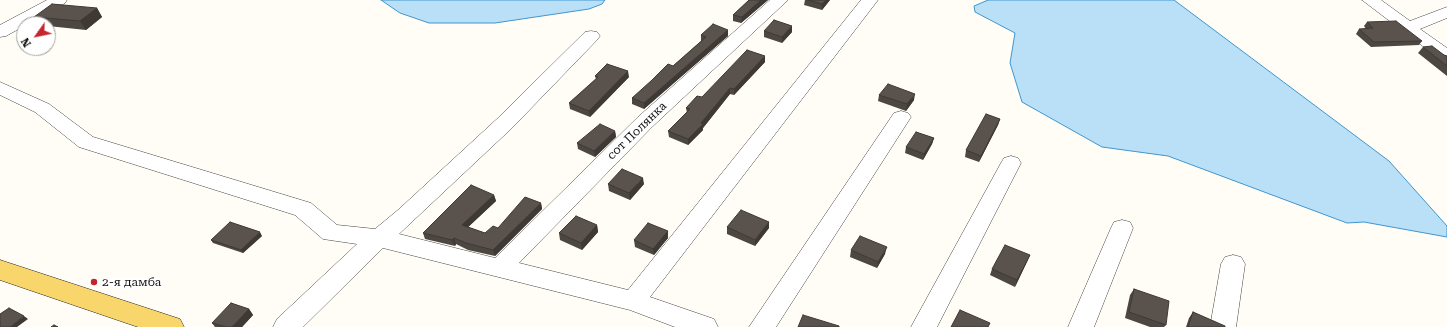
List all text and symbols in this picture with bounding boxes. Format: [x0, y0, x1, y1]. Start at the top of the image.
north arrow [16, 16, 56, 56]
text: N [19, 35, 34, 49]
street label: сот Полянка [604, 99, 670, 163]
place label: 2-я дамба [102, 275, 161, 289]
marker: 2-я дамба [89, 277, 99, 287]

